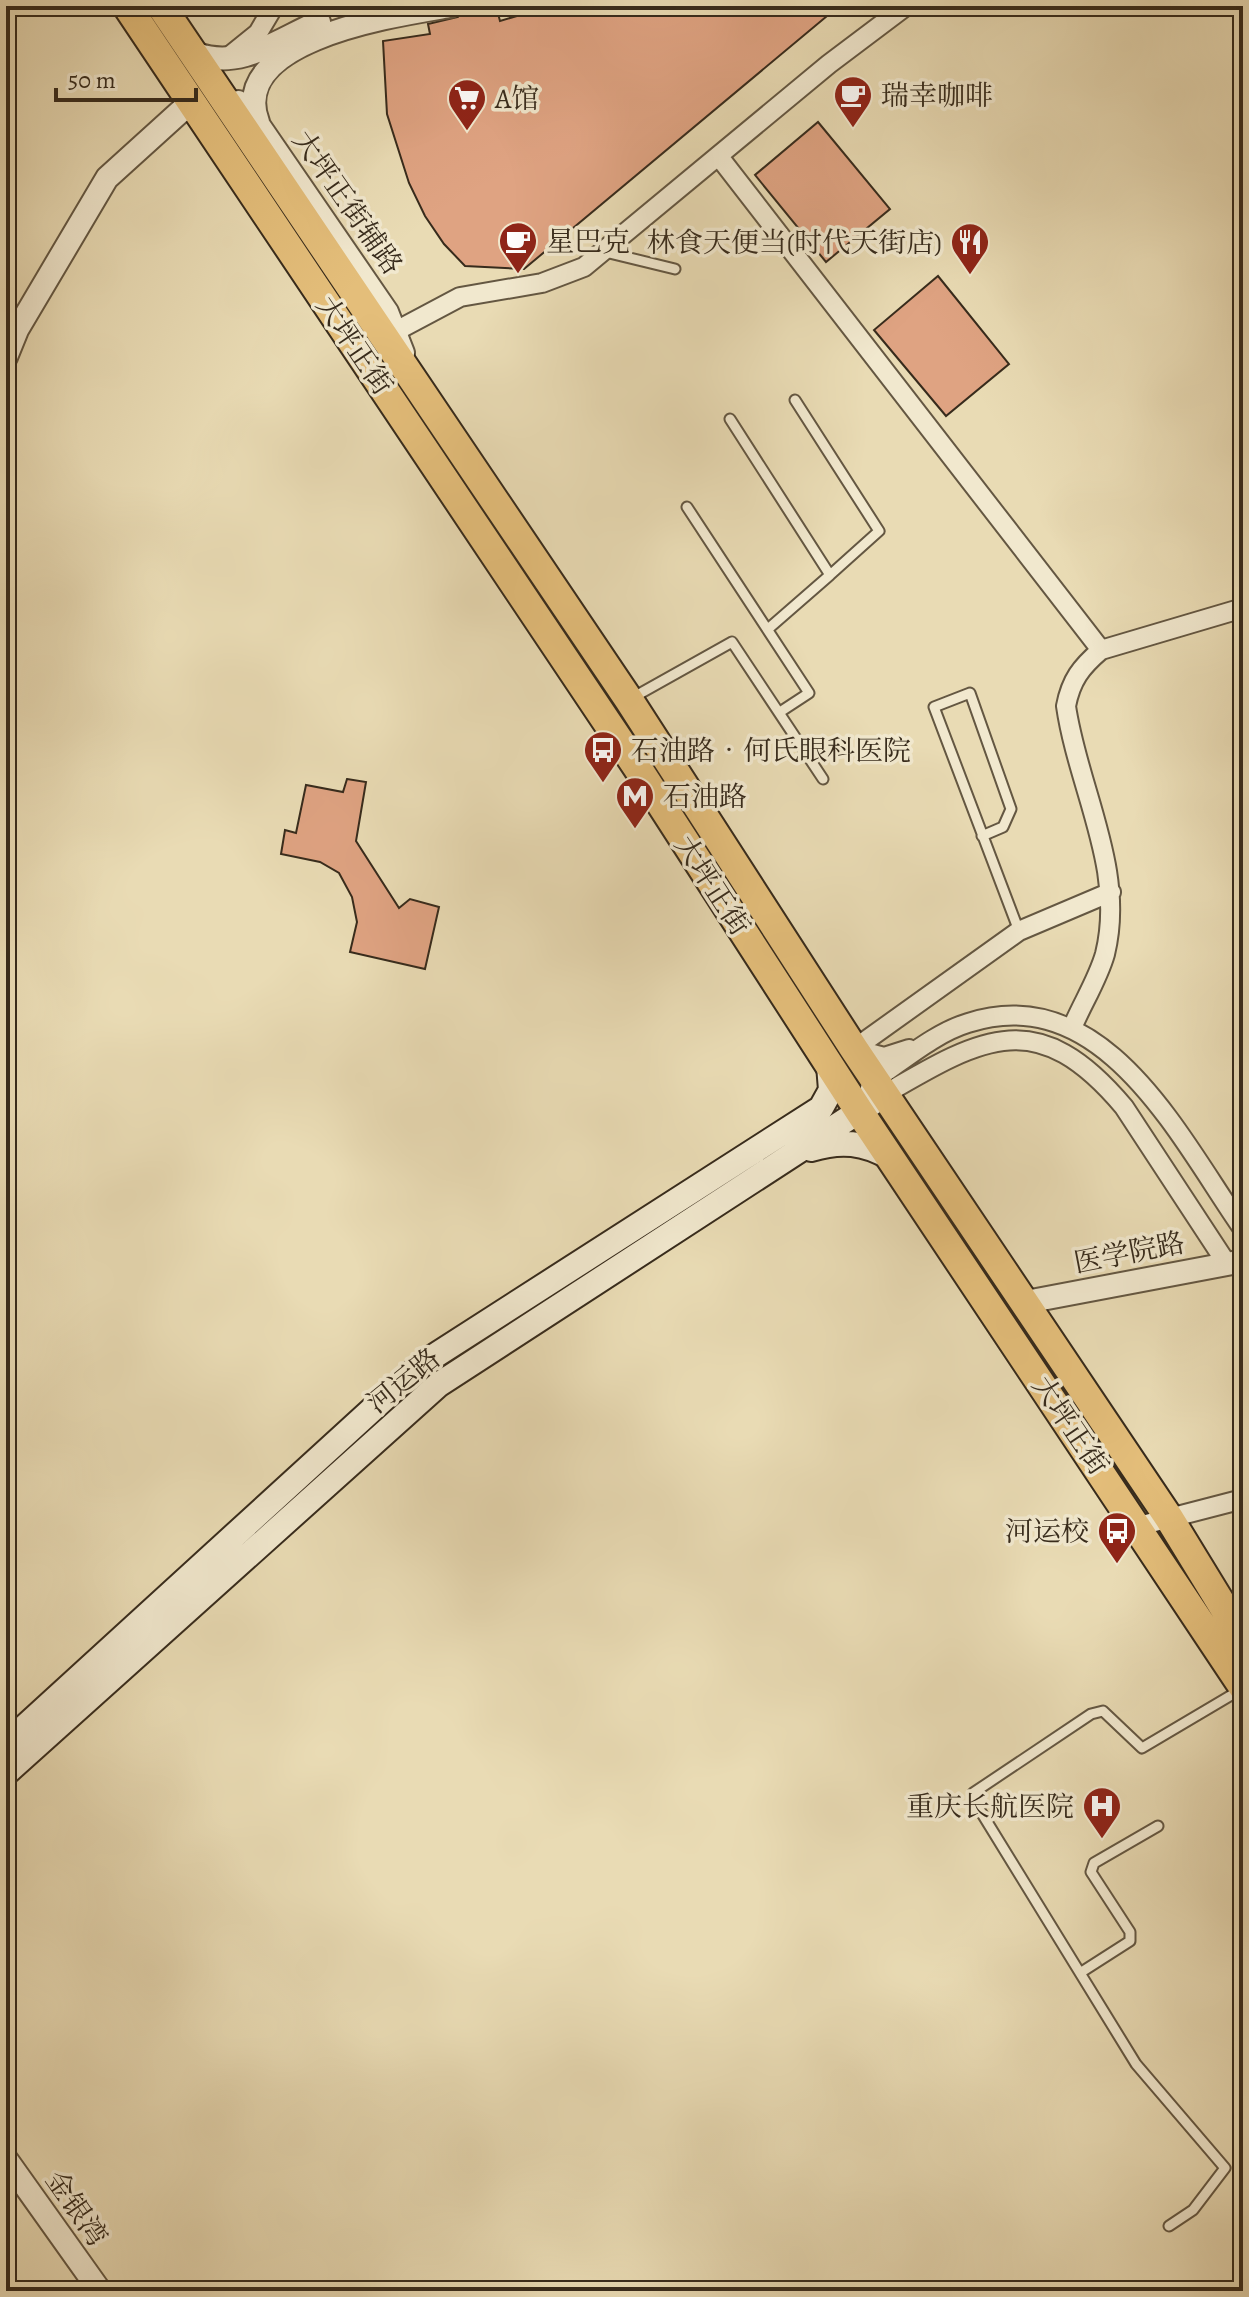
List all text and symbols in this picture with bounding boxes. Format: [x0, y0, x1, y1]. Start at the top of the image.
scale bar [56, 52, 196, 102]
text: 50 m [68, 64, 116, 96]
cafe icon: 瑞幸咖啡 [832, 74, 874, 129]
supermarket icon: A馆 [446, 77, 488, 132]
place label: 瑞幸咖啡 [881, 77, 993, 115]
place label: A馆 [494, 80, 539, 118]
street label: 大坪正街辅路 [283, 123, 411, 282]
cafe icon: 星巴克 [497, 220, 539, 275]
restaurant icon: 林食天便当(时代天街店) [949, 221, 991, 276]
place label: 星巴克 [546, 223, 630, 261]
place label: 林食天便当(时代天街店) [647, 224, 942, 262]
street label: 大坪正街 [307, 289, 401, 403]
bus stop icon: 石油路‧何氏眼科医院 [582, 729, 624, 784]
place label: 石油路‧何氏眼科医院 [631, 732, 911, 770]
metro station icon: 石油路 [614, 775, 656, 830]
place label: 石油路 [663, 778, 747, 816]
street label: 大坪正街 [666, 828, 759, 943]
street label: 医学院路 [1071, 1224, 1188, 1282]
street label: 河运路 [359, 1340, 448, 1422]
street label: 大坪正街 [1023, 1369, 1117, 1483]
bus stop icon: 河运校 [1096, 1510, 1138, 1565]
place label: 河运校 [1005, 1513, 1089, 1551]
hospital icon: 重庆长航医院 [1081, 1785, 1123, 1840]
place label: 重庆长航医院 [906, 1788, 1074, 1826]
street label: 金银湾 [37, 2163, 116, 2254]

